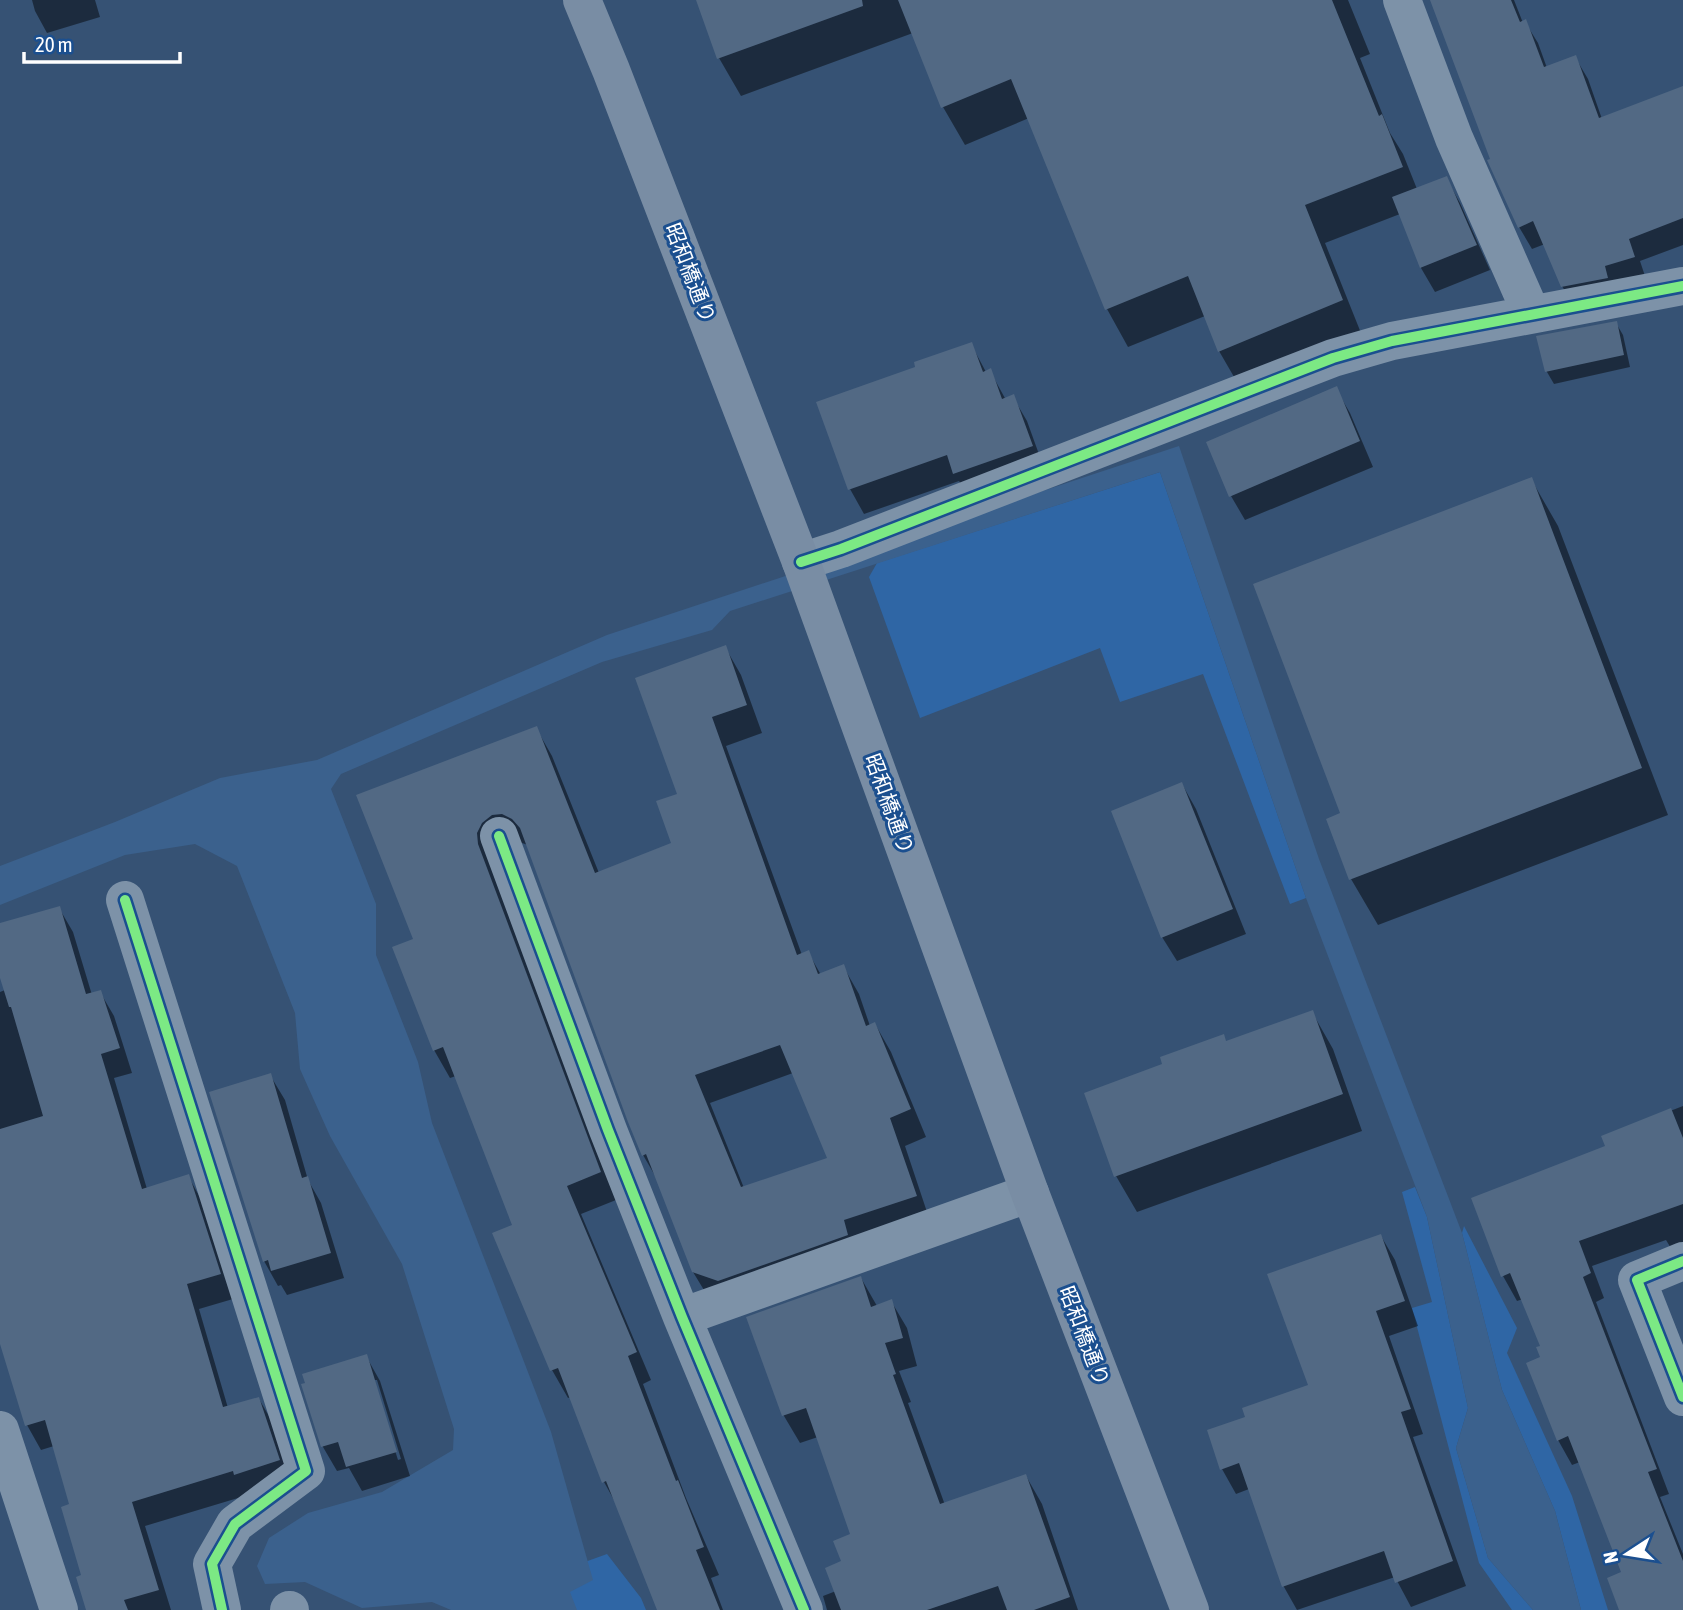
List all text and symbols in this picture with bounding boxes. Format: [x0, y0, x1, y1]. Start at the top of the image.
scale bar [24, 21, 180, 65]
text: 20 m [35, 32, 73, 56]
street label: 昭和橋通り [661, 219, 721, 326]
street label: 昭和橋通り [861, 750, 919, 857]
street label: 昭和橋通り [1055, 1282, 1115, 1389]
north arrow [1592, 1519, 1662, 1589]
text: N [1598, 1550, 1622, 1565]

